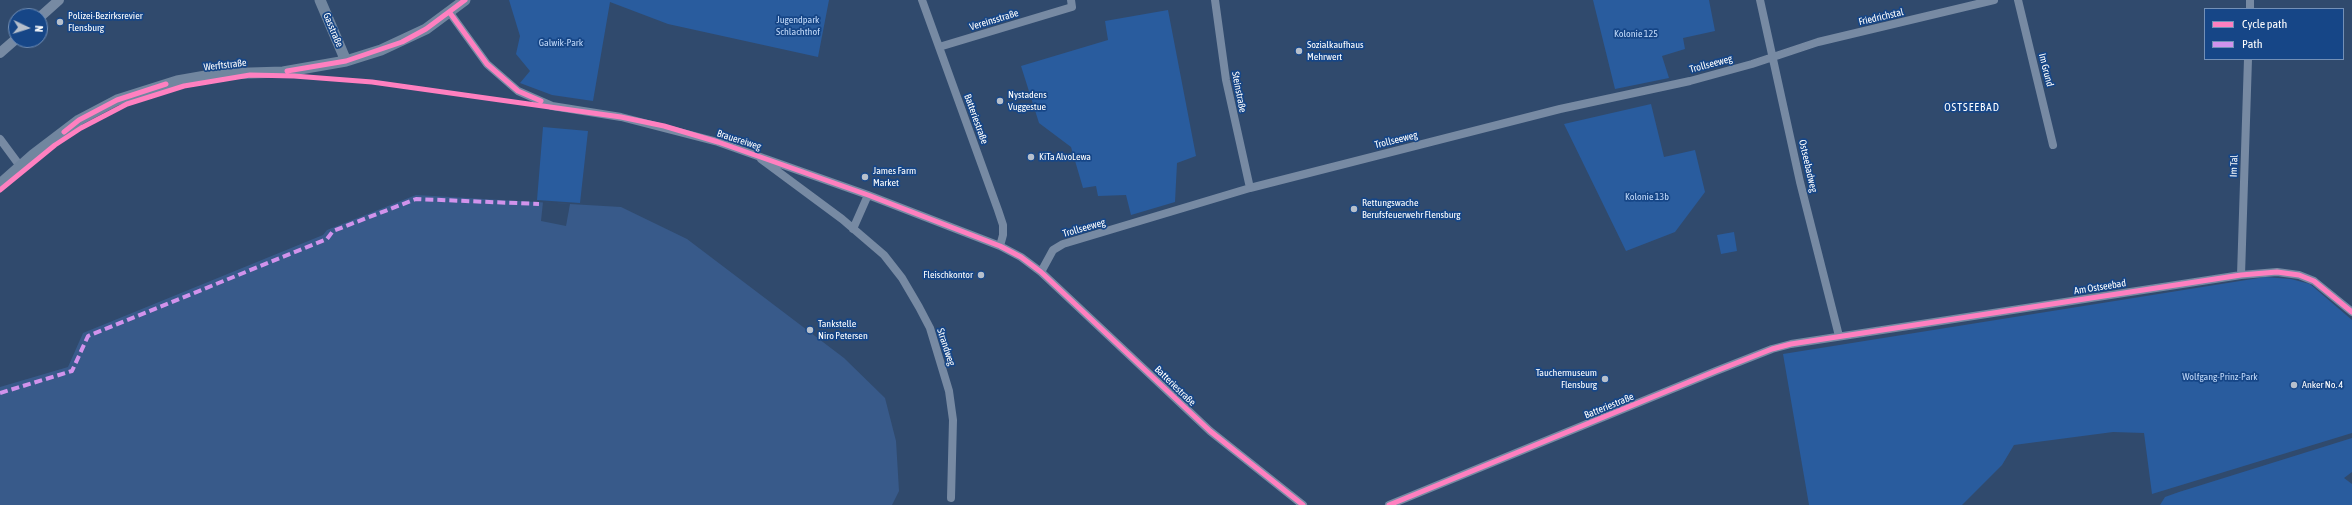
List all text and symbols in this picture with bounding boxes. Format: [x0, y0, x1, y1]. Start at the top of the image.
street label: Friedrichstal [1857, 6, 1905, 28]
street label: Vereinsstraße [968, 7, 1020, 33]
north arrow [8, 8, 48, 48]
legend [2204, 8, 2344, 60]
place label: Polizei-Bezirksrevier Flensburg [68, 10, 143, 34]
street label: Gasstraße [320, 11, 346, 49]
park label: Jugendpark Schlachthof [776, 14, 820, 38]
marker: Polizei-Bezirksrevier Flensburg [55, 17, 65, 27]
text: Cycle path [2242, 17, 2287, 31]
text: N [33, 25, 45, 32]
park label: Kolonie 125 [1614, 28, 1658, 40]
park label: Galwik-Park [539, 37, 583, 49]
text: Path [2242, 37, 2263, 51]
place label: Sozialkaufhaus Mehrwert [1307, 39, 1363, 62]
marker: Sozialkaufhaus Mehrwert [1294, 46, 1304, 56]
street label: Im Grund [2036, 52, 2056, 88]
street label: Trollseeweg [1688, 53, 1734, 75]
street label: Werftstraße [203, 57, 247, 73]
street label: Steinstraße [1229, 70, 1249, 114]
place label: Nystadens Vuggestue [1008, 89, 1047, 112]
street label: Batteriestraße [961, 92, 991, 146]
marker: Nystadens Vuggestue [995, 96, 1005, 106]
district label: OSTSEEBAD [1944, 101, 2000, 115]
street label: Brauereiweg [715, 127, 763, 153]
street label: Trollseeweg [1373, 129, 1419, 151]
street label: Ostseebadweg [1796, 139, 1820, 193]
place label: KiTa AlvoLewa [1039, 151, 1091, 163]
marker: KiTa AlvoLewa [1026, 152, 1036, 162]
street label: Im Tal [2228, 155, 2240, 177]
place label: James Farm Market [873, 165, 916, 188]
marker: James Farm Market [860, 172, 870, 182]
park label: Kolonie 13b [1625, 191, 1669, 203]
place label: Rettungswache Berufsfeuerwehr Flensburg [1362, 197, 1461, 220]
marker: Rettungswache Berufsfeuerwehr Flensburg [1349, 204, 1359, 214]
street label: Trollseeweg [1061, 216, 1107, 240]
place label: Fleischkontor [923, 269, 973, 281]
marker: Fleischkontor [976, 270, 986, 280]
street label: Am Ostseebad [2073, 277, 2127, 297]
place label: Tankstelle Niro Petersen [818, 318, 868, 342]
marker: Tankstelle Niro Petersen [805, 325, 815, 335]
street label: Strandweg [934, 327, 958, 367]
street label: Batteriestraße [1152, 363, 1198, 409]
place label: Tauchermuseum Flensburg [1536, 367, 1597, 390]
park label: Wolfgang-Prinz-Park [2182, 371, 2258, 383]
marker: Tauchermuseum Flensburg [1600, 374, 1610, 384]
place label: Anker No. 4 [2302, 379, 2343, 391]
marker: Anker No. 4 [2289, 380, 2299, 390]
street label: Batteriestraße [1582, 391, 1636, 421]

